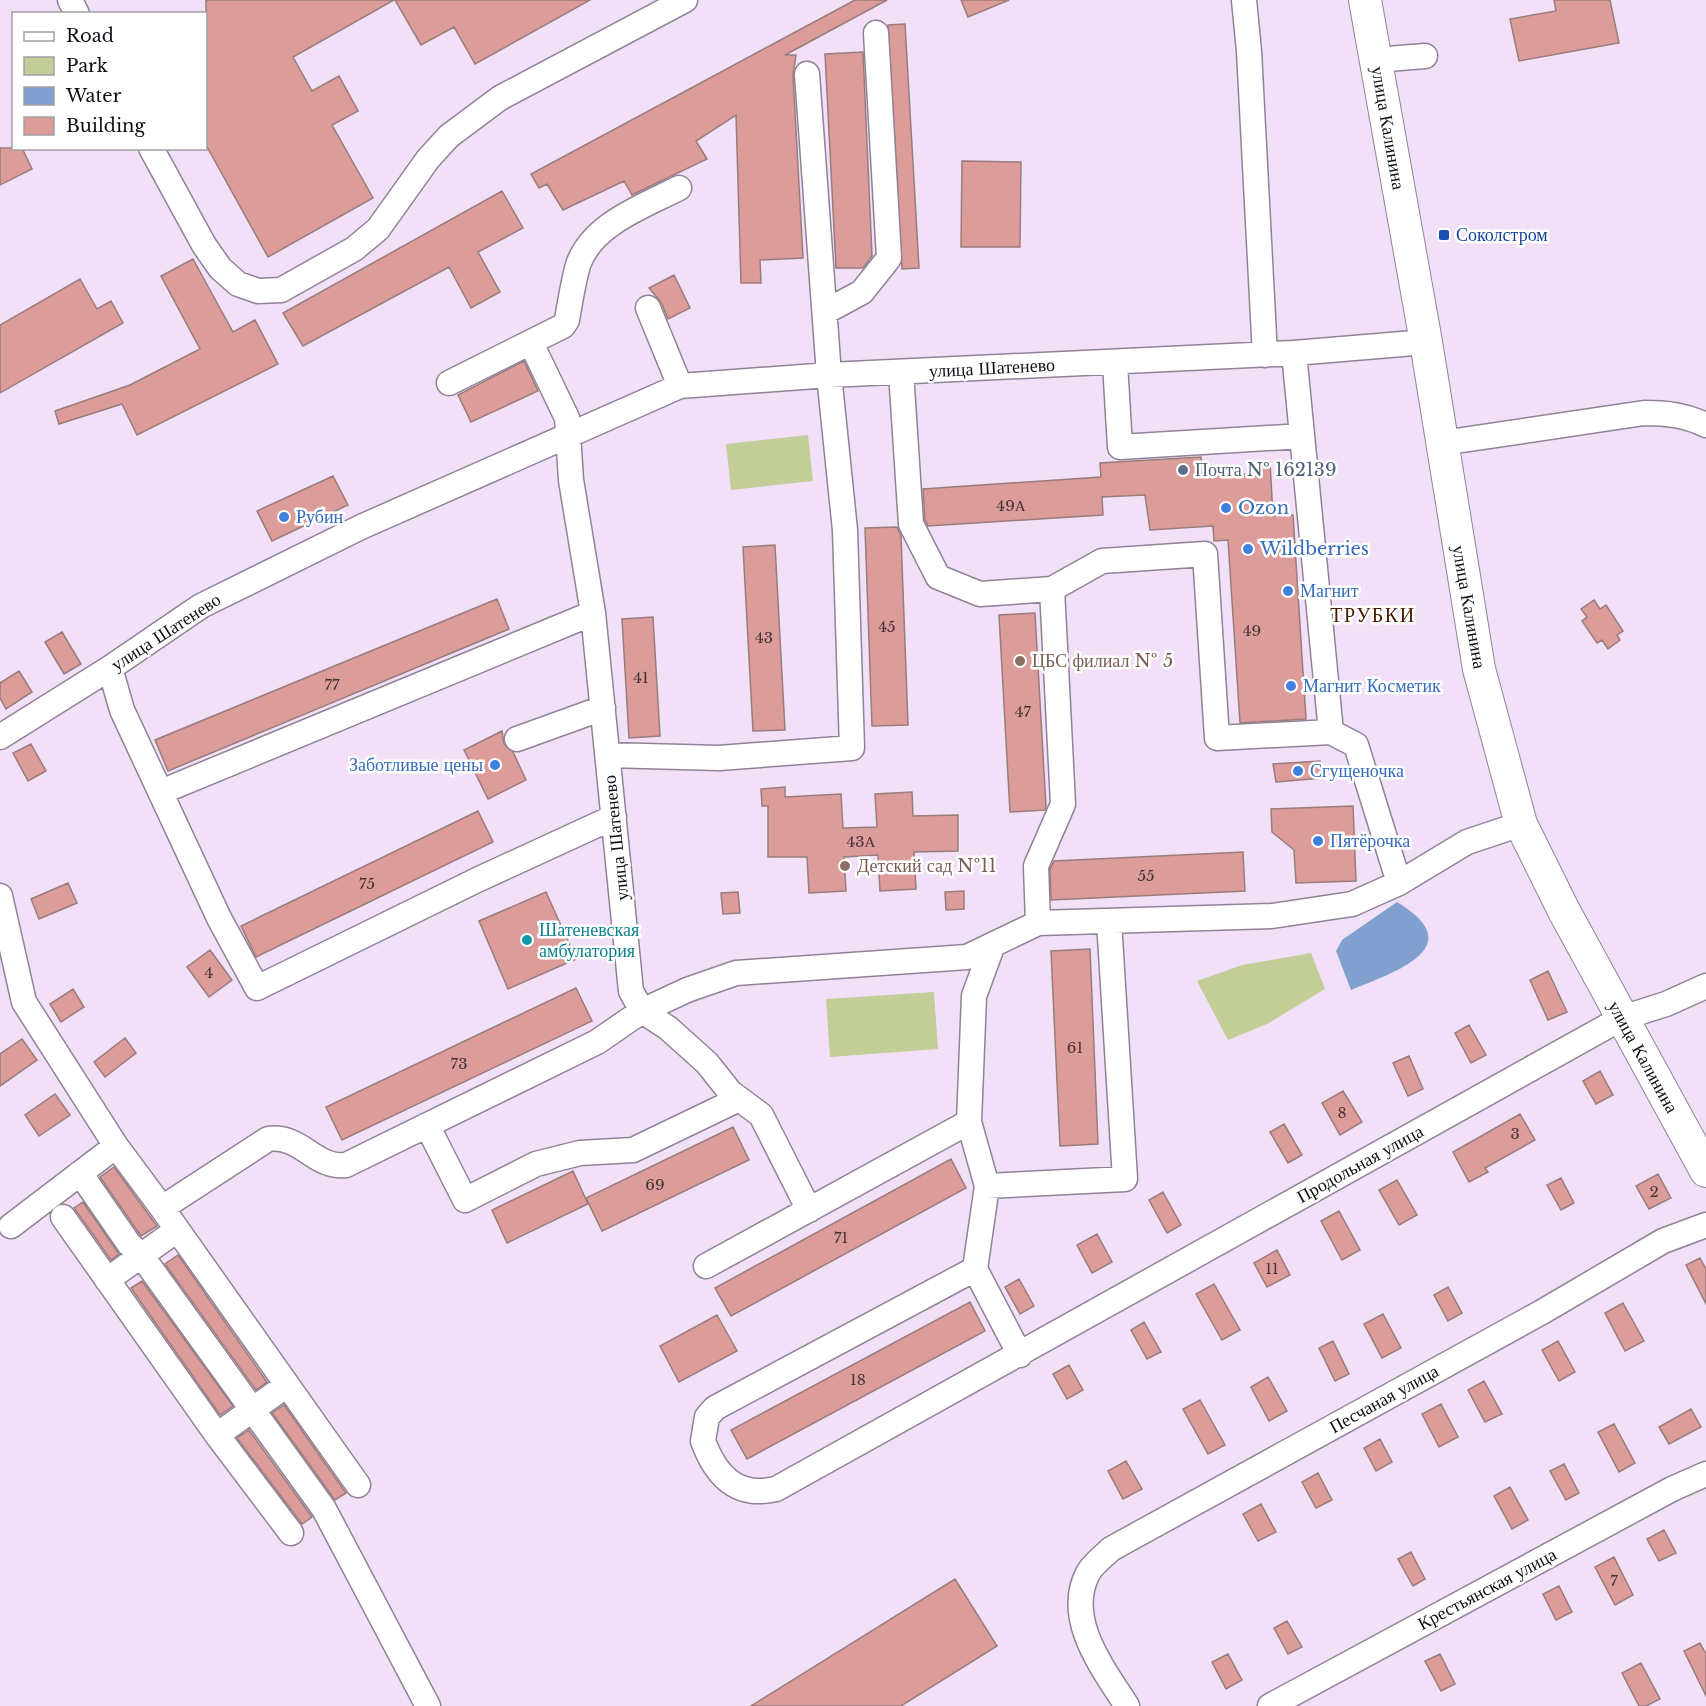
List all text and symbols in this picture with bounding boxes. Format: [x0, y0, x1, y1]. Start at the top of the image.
legend [12, 12, 207, 150]
text: Road [66, 25, 114, 47]
text: Park [66, 55, 108, 77]
street label: улица Калинина [1366, 65, 1410, 191]
text: Water [65, 85, 122, 107]
text: Building [66, 115, 145, 137]
place label: Соколстром [1456, 224, 1548, 246]
marker: Соколстром [1437, 228, 1451, 242]
street label: улица Шатенево [928, 354, 1056, 382]
place label: Почта № 162139 [1195, 459, 1337, 481]
marker: Почта № 162139 [1176, 463, 1190, 477]
house number: 49А [996, 496, 1026, 515]
place label: Ozon [1238, 497, 1289, 519]
marker: Ozon [1219, 501, 1233, 515]
place label: Рубин [296, 506, 344, 528]
marker: Рубин [277, 510, 291, 524]
place label: Wildberries [1259, 538, 1369, 560]
marker: Wildberries [1241, 542, 1255, 556]
street label: улица Калинина [1447, 544, 1491, 670]
place label: Магнит [1300, 580, 1359, 602]
marker: Магнит [1281, 584, 1295, 598]
street label: улица Шатенево [107, 588, 225, 676]
district label: ТРУБКИ [1330, 603, 1416, 627]
house number: 45 [878, 617, 896, 636]
house number: 49 [1243, 621, 1261, 640]
house number: 43 [755, 628, 773, 647]
place label: ЦБС филиал № 5 [1032, 650, 1173, 672]
marker: ЦБС филиал № 5 [1013, 654, 1027, 668]
house number: 41 [633, 668, 649, 687]
house number: 77 [324, 675, 340, 694]
place label: Магнит Косметик [1303, 675, 1441, 697]
marker: Магнит Косметик [1284, 679, 1298, 693]
house number: 47 [1015, 702, 1032, 721]
place label: Заботливые цены [349, 754, 483, 776]
marker: Заботливые цены [488, 758, 502, 772]
place label: Сгущеночка [1310, 760, 1404, 782]
marker: Сгущеночка [1291, 764, 1305, 778]
street label: улица Шатенево [598, 774, 634, 902]
place label: Пятёрочка [1330, 830, 1410, 852]
house number: 43А [847, 832, 876, 851]
marker: Пятёрочка [1311, 834, 1325, 848]
place label: Детский сад №11 [857, 855, 996, 877]
marker: Детский сад №11 [838, 859, 852, 873]
house number: 55 [1137, 866, 1155, 885]
house number: 75 [359, 874, 375, 893]
place label: Шатеневская амбулатория [539, 919, 639, 962]
marker: Шатеневская амбулатория [520, 933, 534, 947]
house number: 4 [205, 963, 213, 982]
street label: улица Калинина [1603, 997, 1683, 1117]
house number: 61 [1067, 1038, 1083, 1057]
house number: 73 [451, 1054, 467, 1073]
house number: 8 [1337, 1103, 1347, 1122]
street label: Продольная улица [1293, 1120, 1427, 1208]
house number: 3 [1510, 1124, 1520, 1143]
house number: 69 [645, 1175, 665, 1194]
house number: 2 [1649, 1182, 1659, 1201]
house number: 71 [834, 1228, 848, 1247]
house number: 11 [1265, 1259, 1279, 1278]
street label: Песчаная улица [1325, 1360, 1443, 1438]
house number: 18 [850, 1370, 866, 1389]
street label: Крестьянская улица [1414, 1543, 1560, 1635]
house number: 7 [1610, 1571, 1618, 1590]

